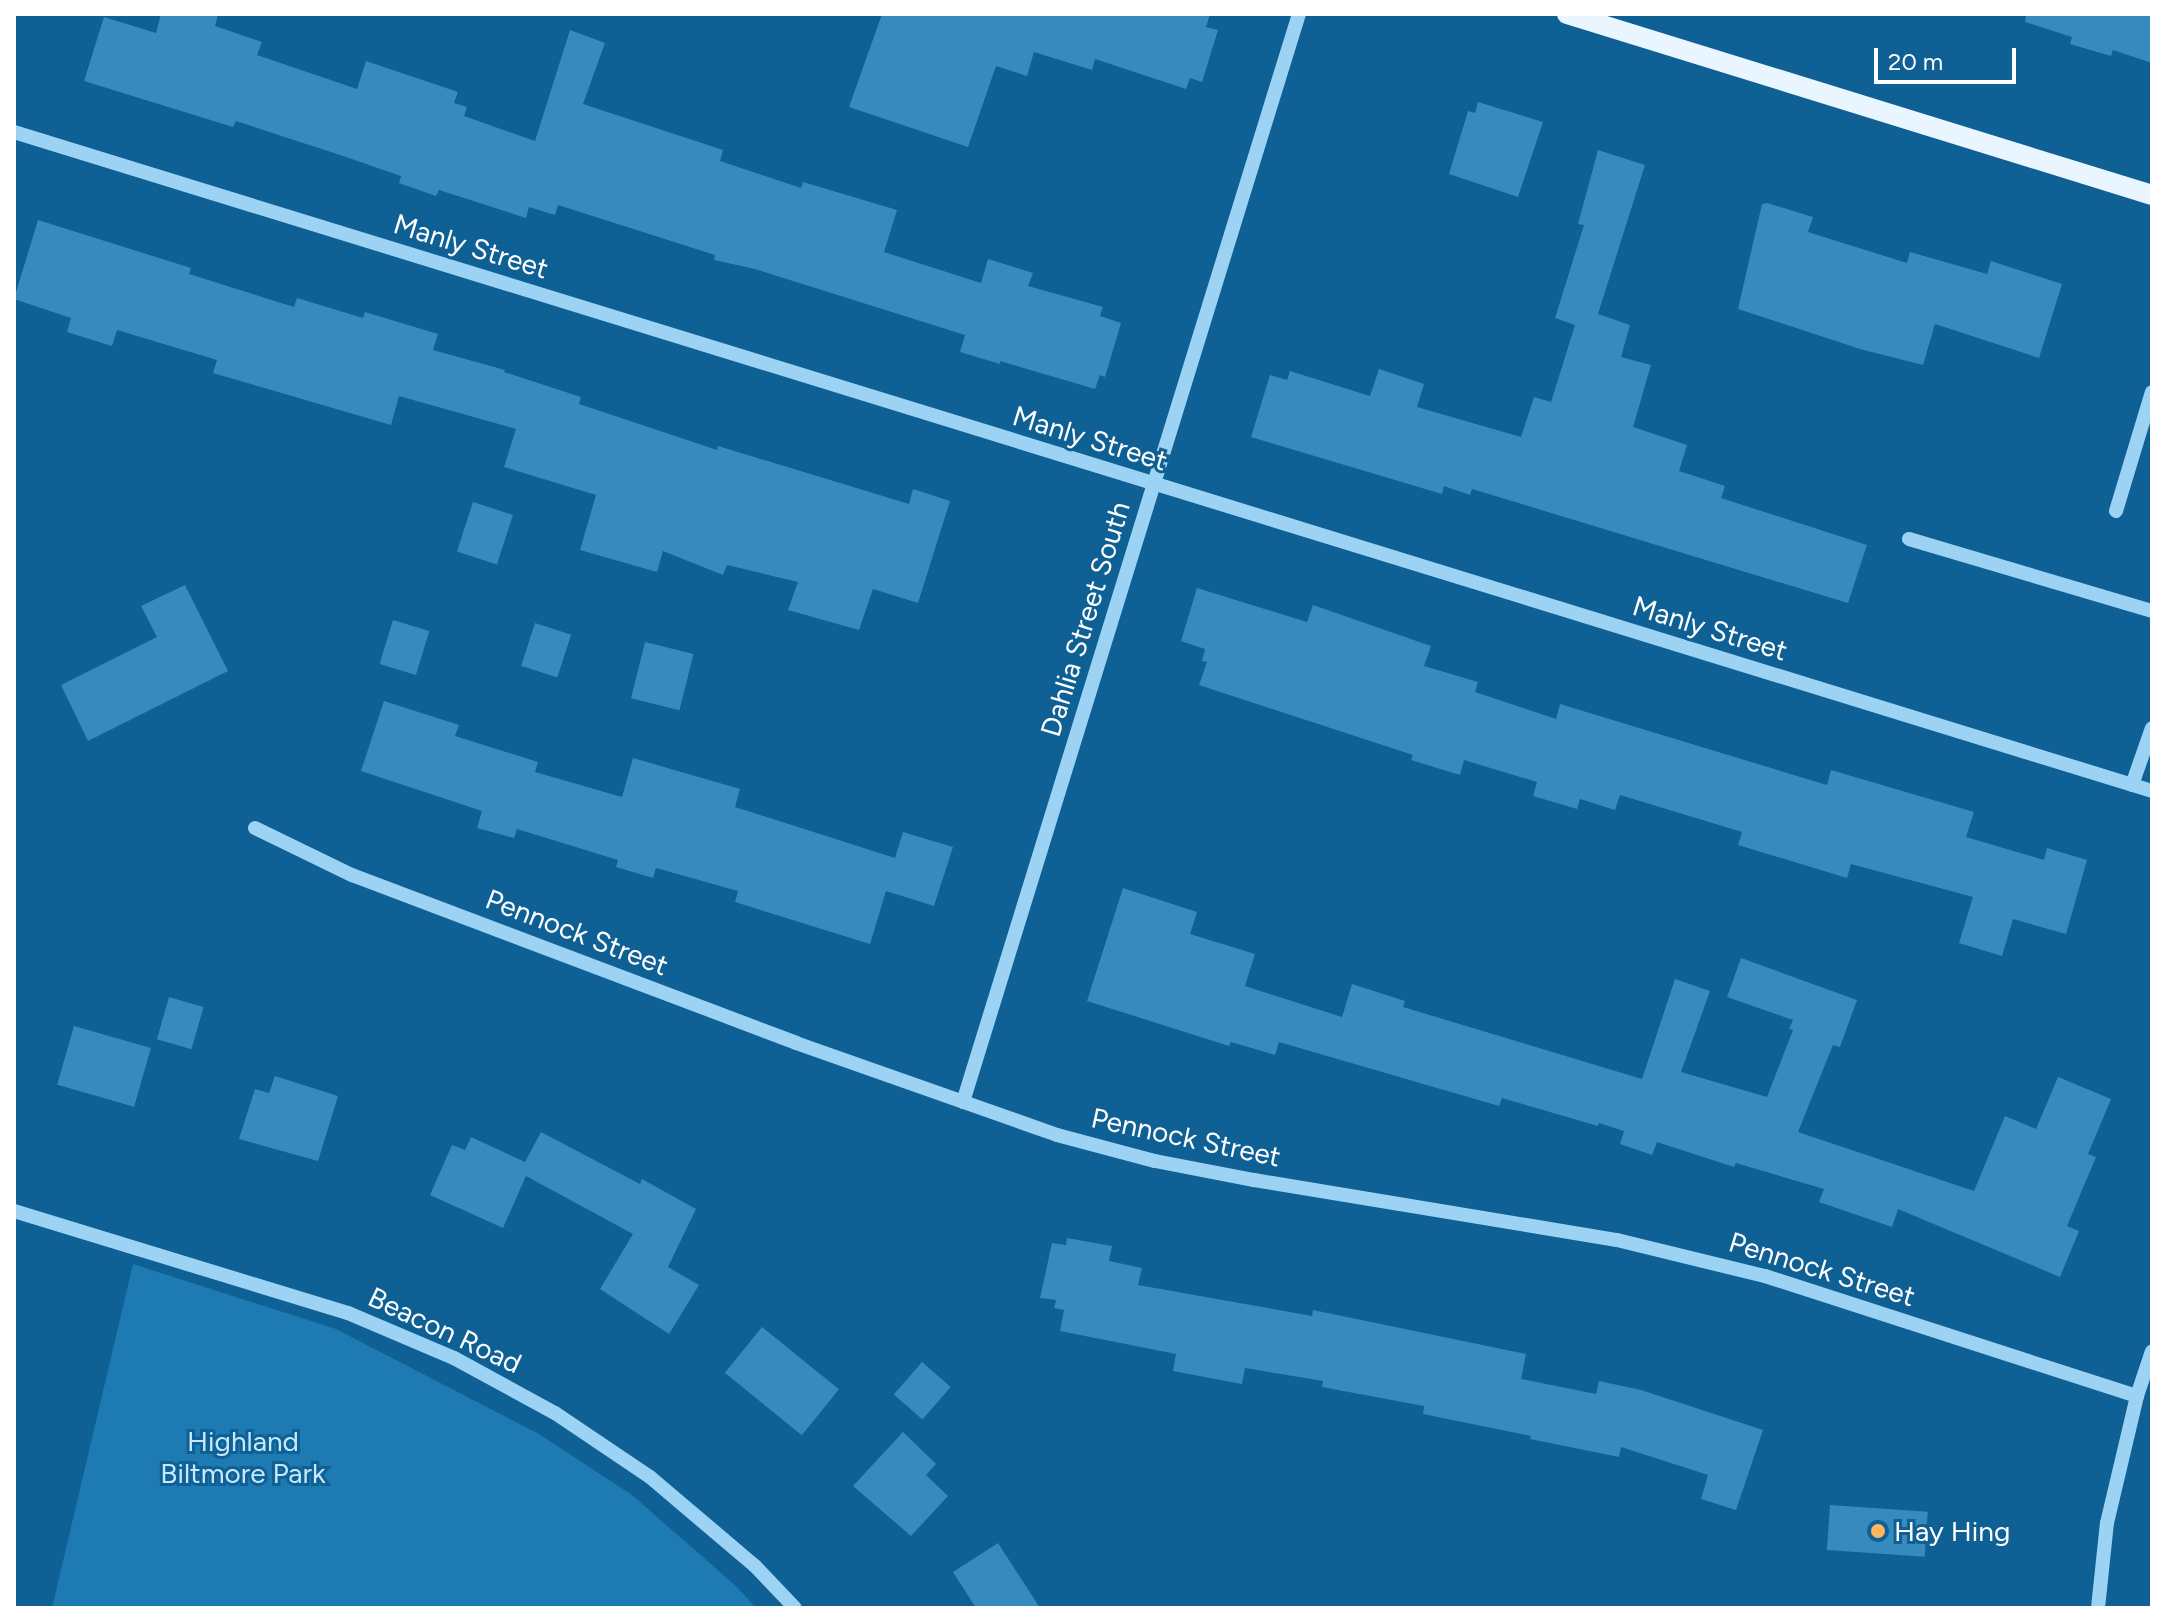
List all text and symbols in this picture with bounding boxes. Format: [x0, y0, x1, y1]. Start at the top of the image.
scale bar [1878, 32, 2020, 82]
text: 20 m [1888, 47, 1943, 76]
street label: Manly Street [390, 207, 552, 285]
street label: Manly Street [1009, 399, 1171, 477]
street label: Dahlia Street South [1033, 498, 1137, 740]
street label: Manly Street [1629, 589, 1791, 667]
street label: Pennock Street [481, 882, 673, 982]
street label: Pennock Street [1088, 1101, 1284, 1173]
street label: Pennock Street [1725, 1225, 1919, 1313]
street label: Beacon Road [363, 1280, 527, 1380]
park label: Highland Biltmore Park [160, 1424, 326, 1490]
place label: Hay Hing [1894, 1514, 2010, 1548]
marker: Hay Hing [1869, 1522, 1887, 1540]

